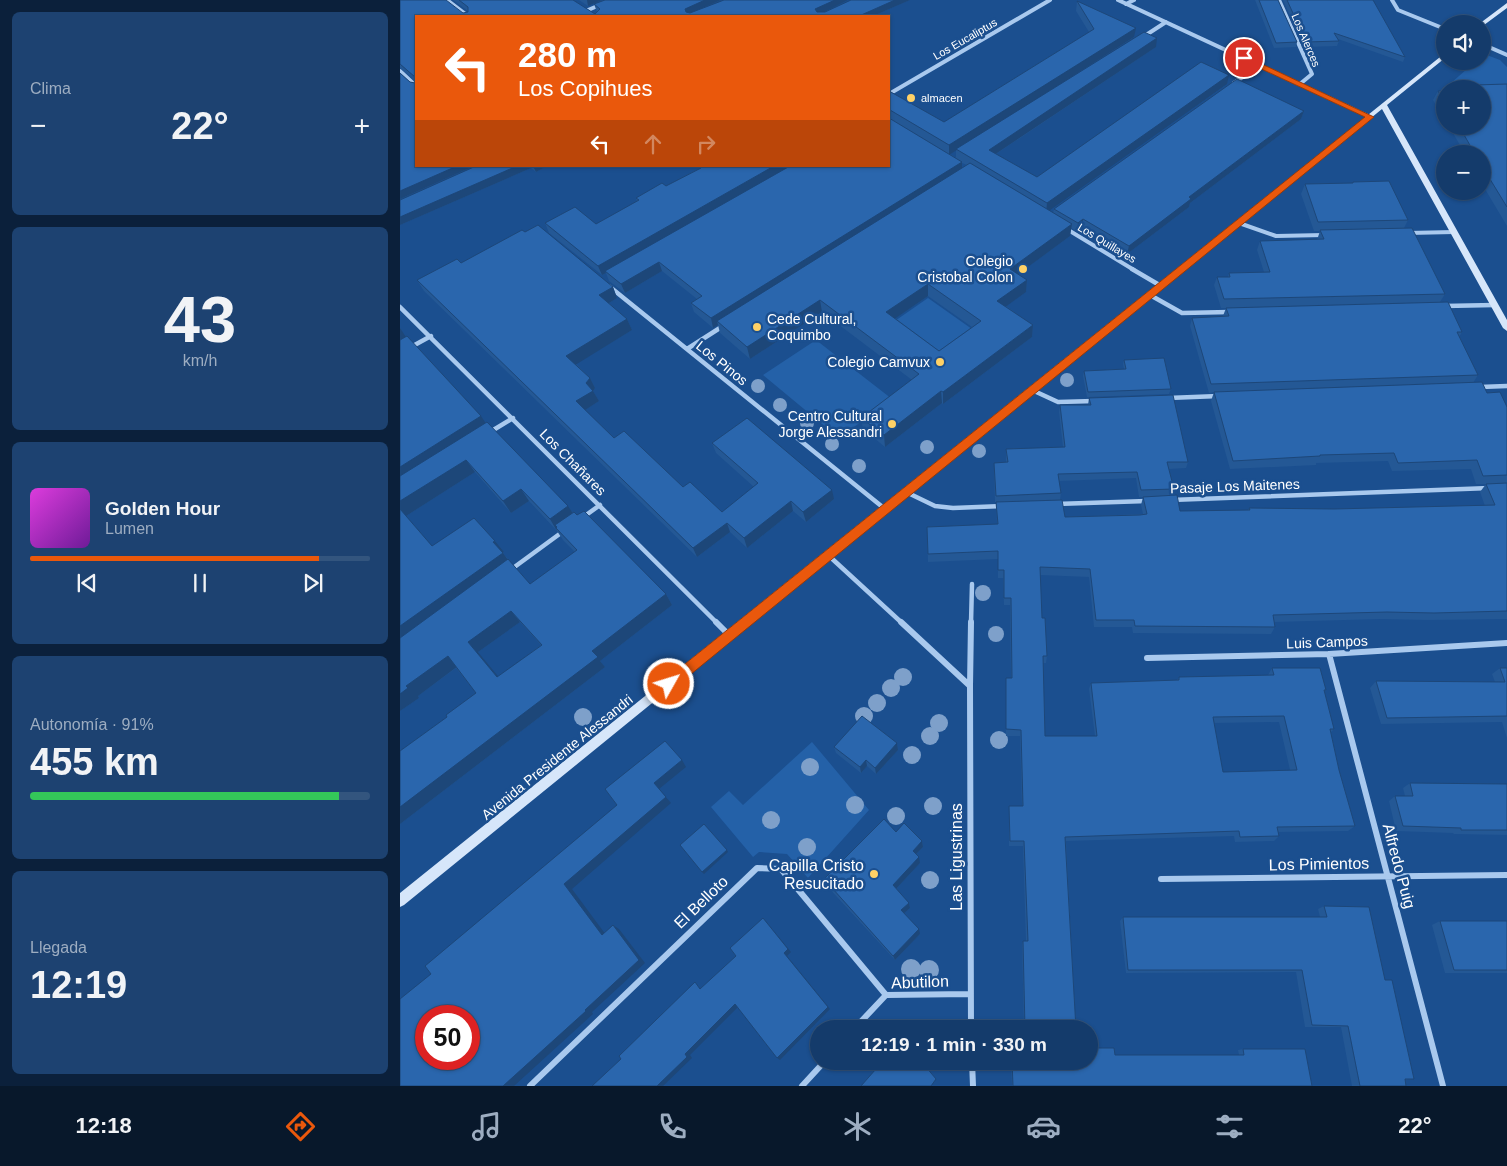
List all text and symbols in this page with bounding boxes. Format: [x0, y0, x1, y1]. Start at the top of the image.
street label: Los Alerces [1289, 11, 1323, 69]
map controls [1436, 15, 1491, 200]
button: sound [1436, 15, 1491, 70]
street label: Los Eucaliptus [931, 16, 999, 62]
icon: left [435, 35, 500, 100]
text: 280 m [518, 35, 617, 74]
pin [1223, 37, 1265, 79]
icon: arrive [1230, 44, 1258, 72]
text: Los Copihues [518, 76, 653, 101]
text: Clima [30, 80, 71, 97]
button: + [1436, 80, 1491, 135]
marker: almacen [905, 92, 917, 104]
place label: almacen [921, 92, 963, 104]
text: 22° [171, 105, 229, 147]
text: − [30, 110, 46, 141]
text: + [354, 110, 370, 141]
icon: left [586, 130, 614, 158]
icon: ahead [639, 130, 667, 158]
icon: right [692, 130, 720, 158]
button: − [1436, 145, 1491, 200]
street label: Los Quillayes [1076, 221, 1139, 265]
place label: Colegio Cristobal Colon [917, 253, 1013, 285]
marker: Colegio Cristobal Colon [1017, 263, 1029, 275]
text: 43 [164, 283, 236, 356]
place label: Cede Cultural, Coquimbo [767, 311, 857, 343]
marker: Cede Cultural, Coquimbo [751, 321, 763, 333]
street label: Los Pinos [693, 337, 751, 389]
text: km/h [183, 352, 217, 369]
place label: Colegio Camvux [827, 354, 930, 370]
marker: Colegio Camvux [934, 356, 946, 368]
place label: Centro Cultural Jorge Alessandri [778, 408, 882, 440]
marker: Centro Cultural Jorge Alessandri [886, 418, 898, 430]
street label: Los Chañares [537, 426, 609, 498]
street label: Pasaje Los Maitenes [1170, 476, 1300, 496]
text: Golden Hour [105, 498, 220, 519]
text: Lumen [105, 520, 154, 537]
icon: previous [73, 569, 101, 597]
icon: pause [186, 569, 214, 597]
icon: next [299, 569, 327, 597]
street label: Luis Campos [1286, 633, 1368, 651]
position arrow [642, 657, 694, 709]
street label: Avenida Presidente Alessandri [478, 691, 636, 823]
text: Autonomía · 91% [30, 716, 154, 733]
text: 455 km [30, 741, 159, 783]
street label: Las Ligustrinas [948, 803, 965, 911]
street label: Alfredo Puig [1380, 822, 1418, 910]
street label: Los Pimientos [1269, 855, 1369, 873]
place label: Capilla Cristo Resucitado [769, 857, 864, 892]
marker: Capilla Cristo Resucitado [868, 868, 880, 880]
street label: El Belloto [671, 872, 731, 932]
text: Llegada [30, 939, 87, 956]
text: 12:19 [30, 964, 127, 1006]
street label: Abutilon [891, 972, 949, 992]
speed limit sign: 50 [415, 1005, 480, 1070]
text: 12:19 · 1 min · 330 m [861, 1034, 1047, 1055]
icon: directions [283, 1109, 318, 1144]
icon: music [469, 1109, 504, 1144]
icon: phone [655, 1109, 690, 1144]
icon: climate [840, 1109, 875, 1144]
icon: car [1026, 1109, 1061, 1144]
icon: filters [1212, 1109, 1247, 1144]
text: 12:18 [75, 1113, 132, 1138]
text: 22° [1398, 1113, 1431, 1138]

